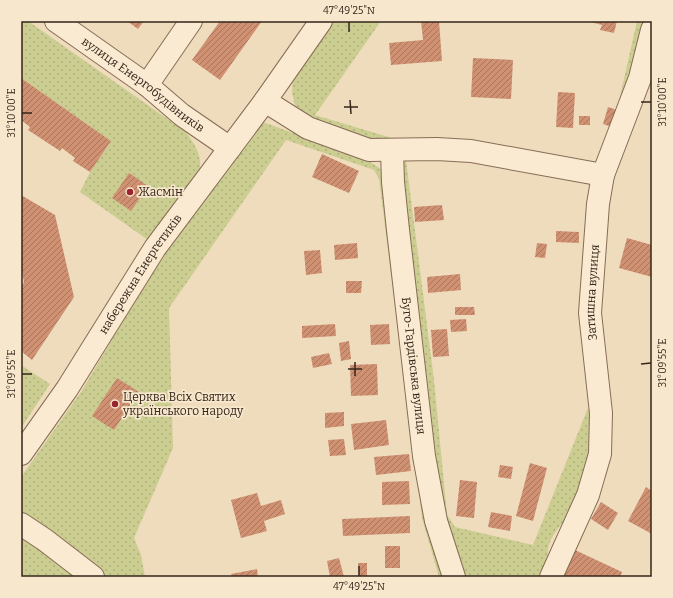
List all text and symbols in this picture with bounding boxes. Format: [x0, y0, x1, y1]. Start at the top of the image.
text: 47°49'25"N [323, 5, 375, 17]
street label: вулиця Енергобудівників [79, 34, 207, 135]
text: 31°10'00"E [657, 77, 669, 127]
text: 31°10'00"E [6, 88, 18, 138]
place label: Жасмін [138, 185, 183, 199]
marker: Жасмін [125, 187, 135, 197]
street label: набережна Енергетиків [96, 211, 185, 337]
street label: Затишна вулиця [583, 243, 602, 341]
street label: Буго-Гардівська вулиця [399, 296, 429, 436]
text: 31°09'55"E [657, 338, 669, 388]
text: 31°09'55"E [6, 349, 18, 399]
place label: Церква Всіх Святих українського народу [122, 390, 244, 418]
marker: Церква Всіх Святих українського народу [110, 399, 120, 409]
text: 47°49'25"N [333, 581, 385, 593]

